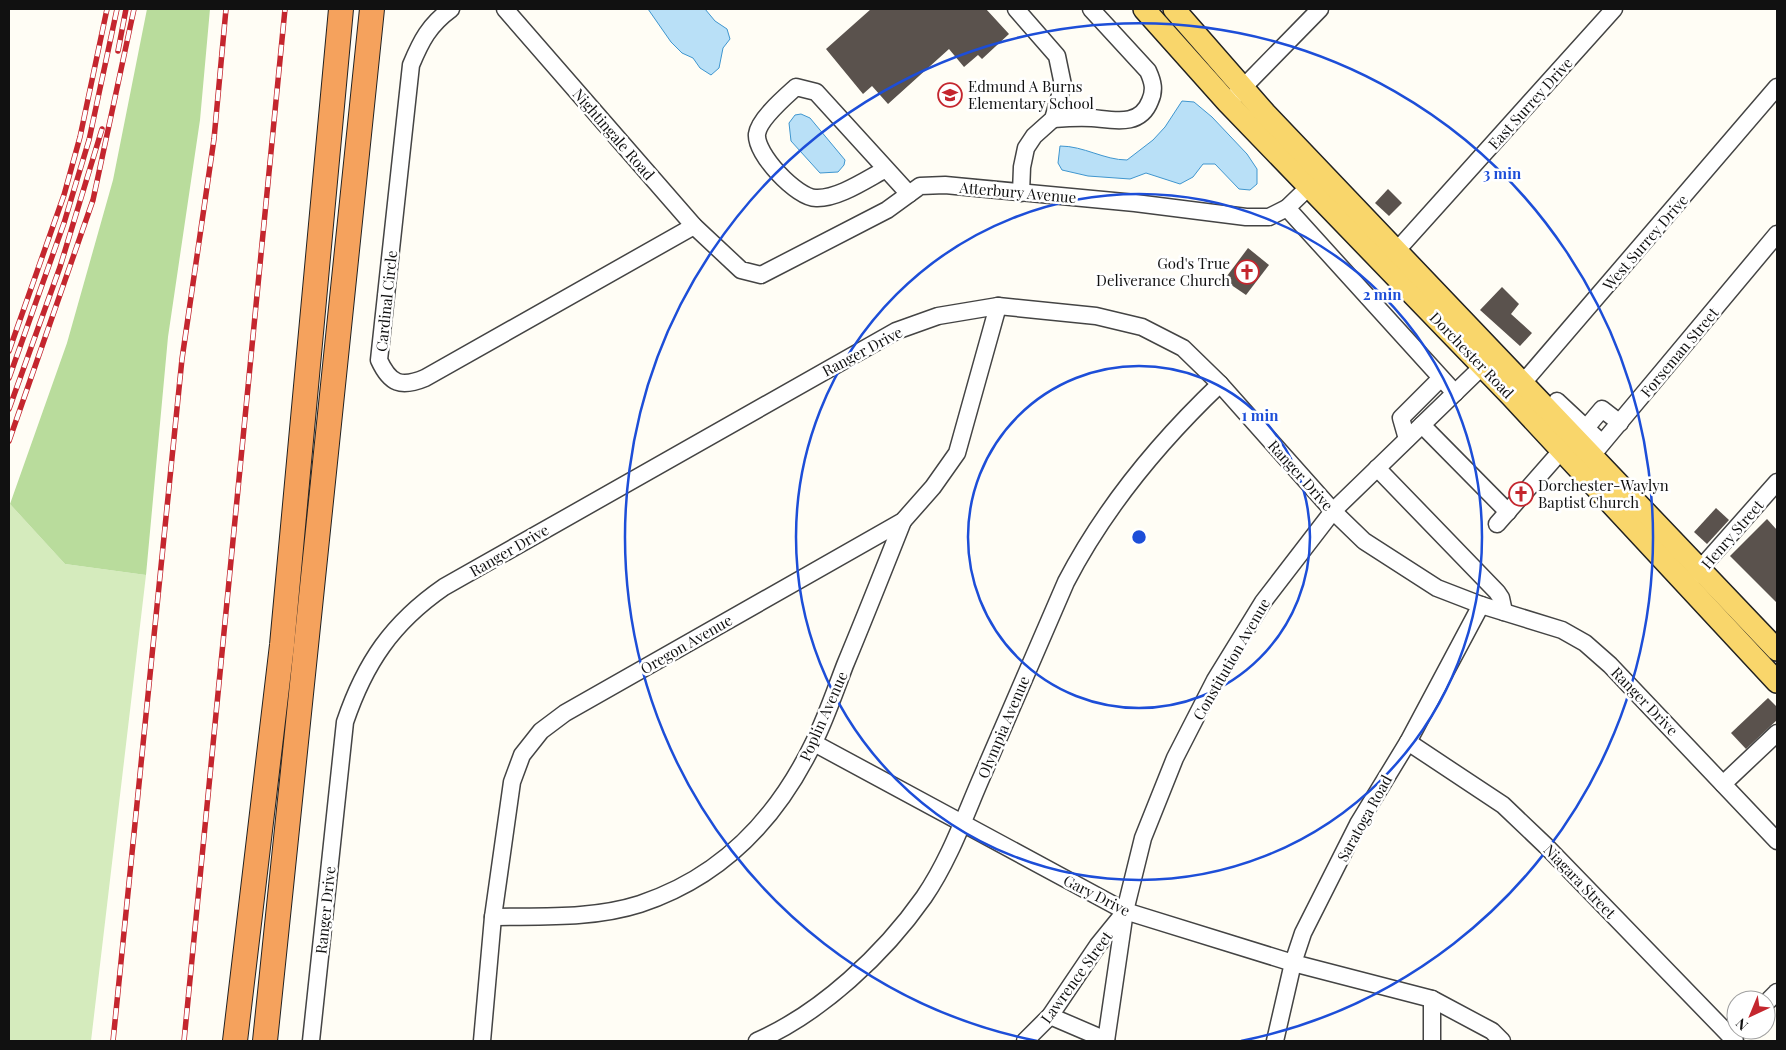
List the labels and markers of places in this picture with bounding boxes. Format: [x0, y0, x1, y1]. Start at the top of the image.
place label: Edmund A Burns Elementary School [968, 76, 1094, 113]
school or university icon: Edmund A Burns Elementary School [937, 82, 963, 108]
place label: God's True Deliverance Church [1096, 253, 1230, 290]
church icon: God's True Deliverance Church [1234, 259, 1260, 285]
place label: Dorchester-Waylyn Baptist Church [1538, 475, 1669, 512]
church icon: Dorchester-Waylyn Baptist Church [1508, 481, 1534, 507]
centre of rings [1130, 528, 1148, 546]

